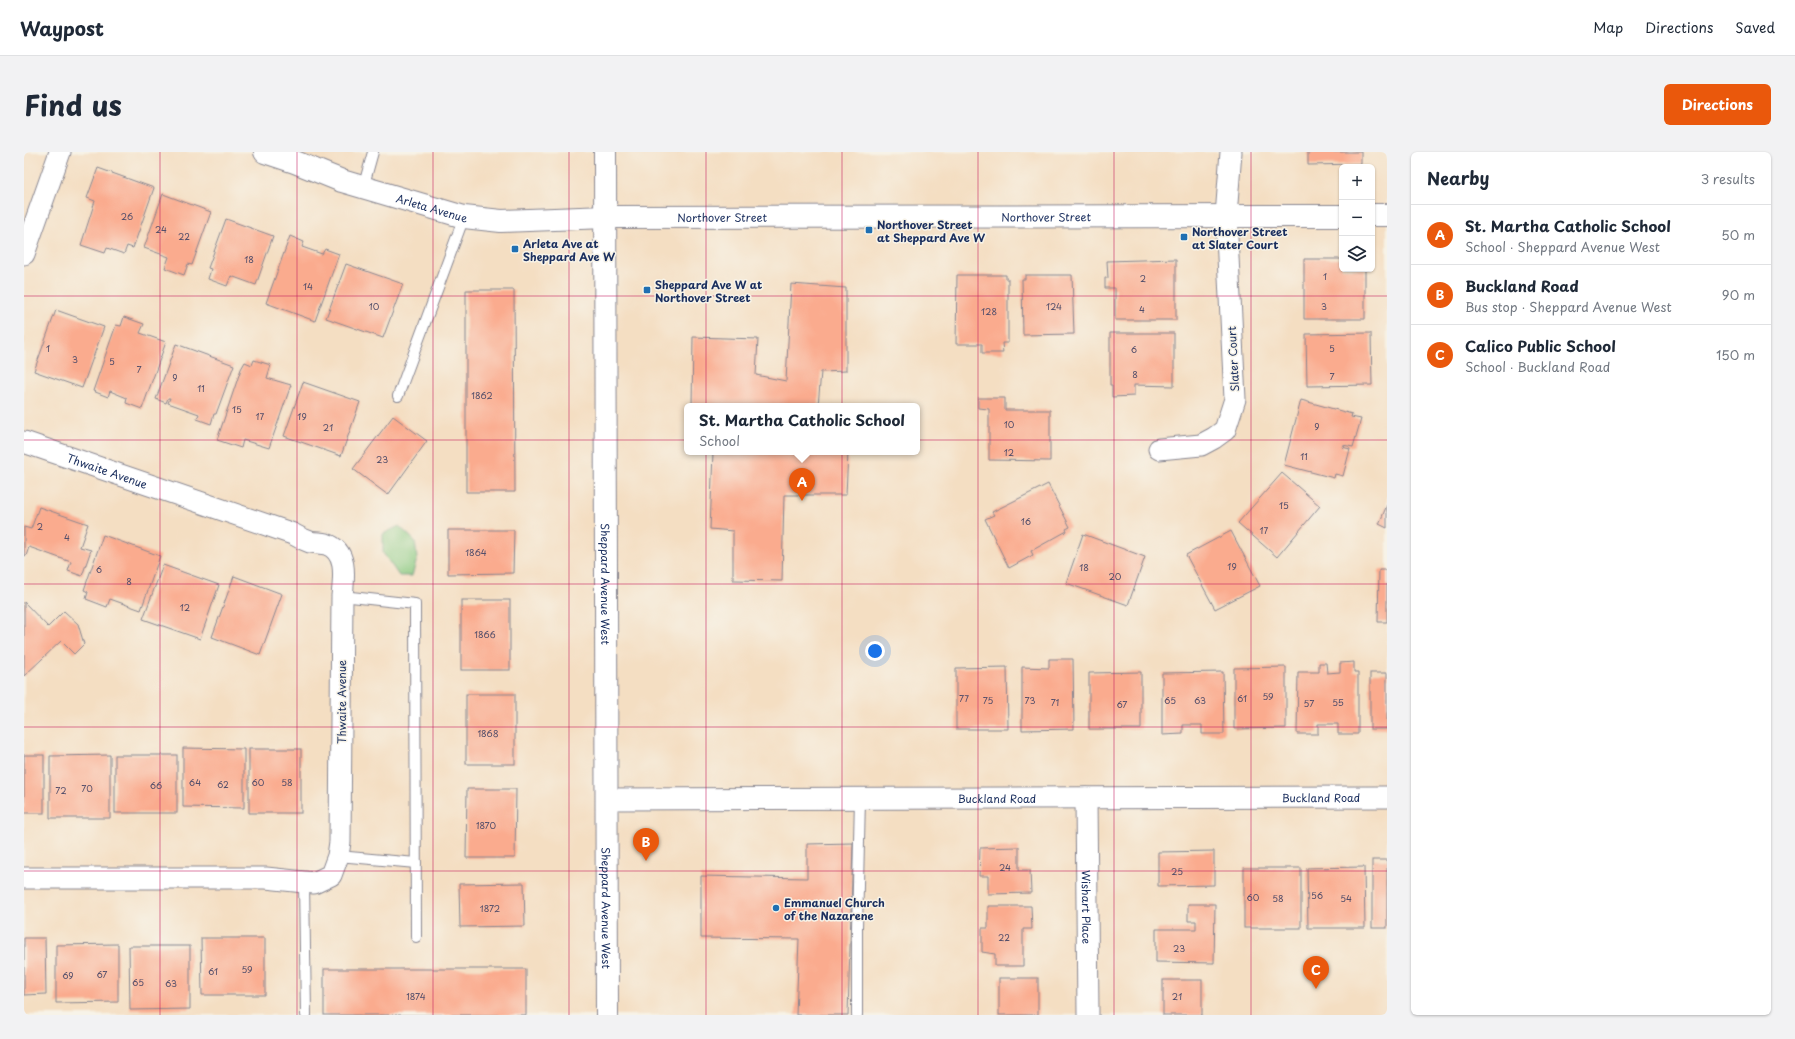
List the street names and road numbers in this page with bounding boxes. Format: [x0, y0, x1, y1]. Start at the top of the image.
street label: Arleta Avenue [394, 189, 468, 226]
street label: Northover Street [677, 208, 768, 225]
street label: Northover Street [1001, 208, 1092, 225]
street label: Slater Court [1223, 325, 1243, 392]
street label: Thwaite Avenue [65, 449, 150, 492]
street label: Sheppard Avenue West [597, 523, 615, 645]
street label: Thwaite Avenue [333, 660, 350, 744]
street label: Buckland Road [958, 789, 1036, 807]
street label: Buckland Road [1282, 789, 1360, 806]
street label: Sheppard Avenue West [598, 847, 615, 969]
street label: Wishart Place [1078, 870, 1096, 944]

